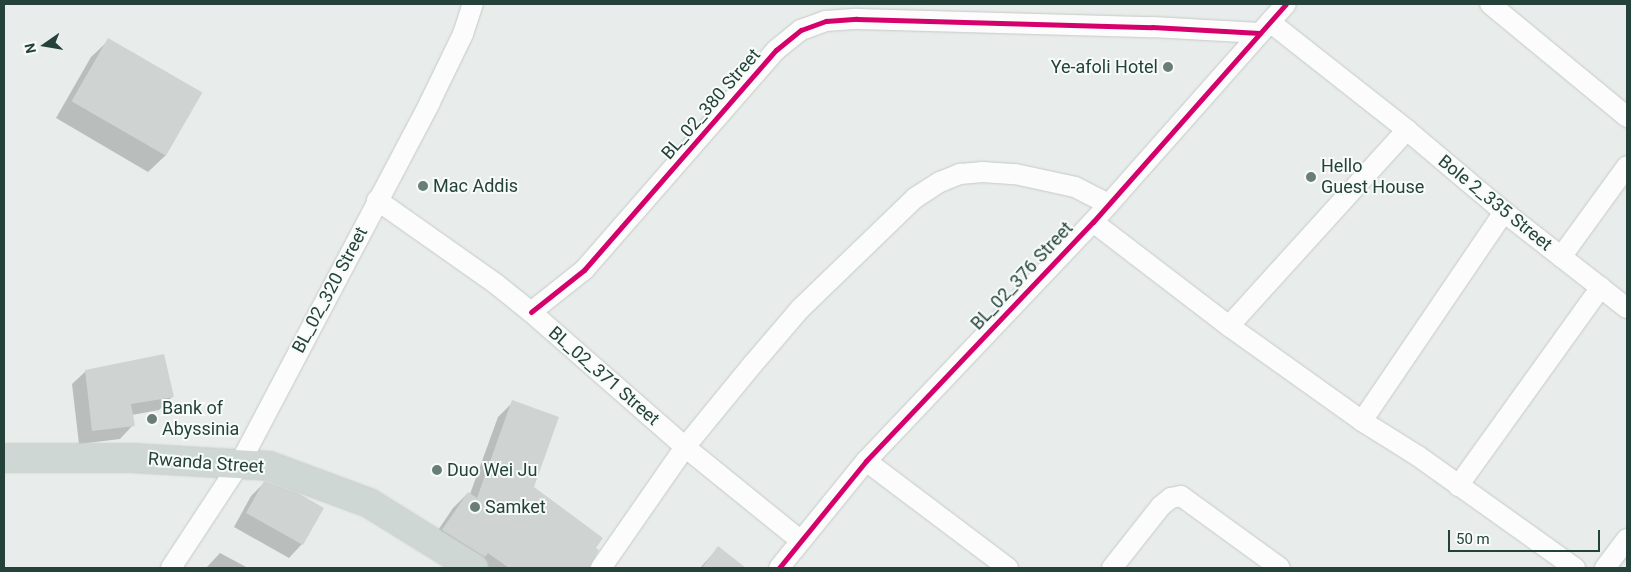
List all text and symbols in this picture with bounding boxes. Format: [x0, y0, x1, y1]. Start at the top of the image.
north arrow [20, 20, 70, 70]
text: N [21, 42, 39, 55]
street label: BL_02_380 Street [657, 44, 765, 164]
place label: Ye-afoli Hotel [1051, 56, 1158, 78]
marker: Ye-afoli Hotel [1162, 61, 1174, 73]
street label: Bole 2_335 Street [1434, 150, 1556, 256]
place label: Hello Guest House [1321, 156, 1424, 198]
marker: Hello Guest House [1305, 171, 1317, 183]
place label: Mac Addis [433, 175, 518, 197]
marker: Mac Addis [417, 180, 429, 192]
street label: BL_02_376 Street [966, 218, 1078, 334]
street label: BL_02_320 Street [288, 223, 372, 357]
street label: BL_02_371 Street [544, 322, 664, 430]
place label: Bank of Abyssinia [162, 398, 239, 440]
marker: Bank of Abyssinia [146, 413, 158, 425]
street label: Rwanda Street [147, 448, 265, 478]
place label: Duo Wei Ju [447, 459, 537, 481]
marker: Duo Wei Ju [431, 464, 443, 476]
place label: Samket [485, 496, 546, 518]
marker: Samket [469, 501, 481, 513]
scale bar [1451, 520, 1604, 552]
text: 50 m [1456, 530, 1490, 548]

